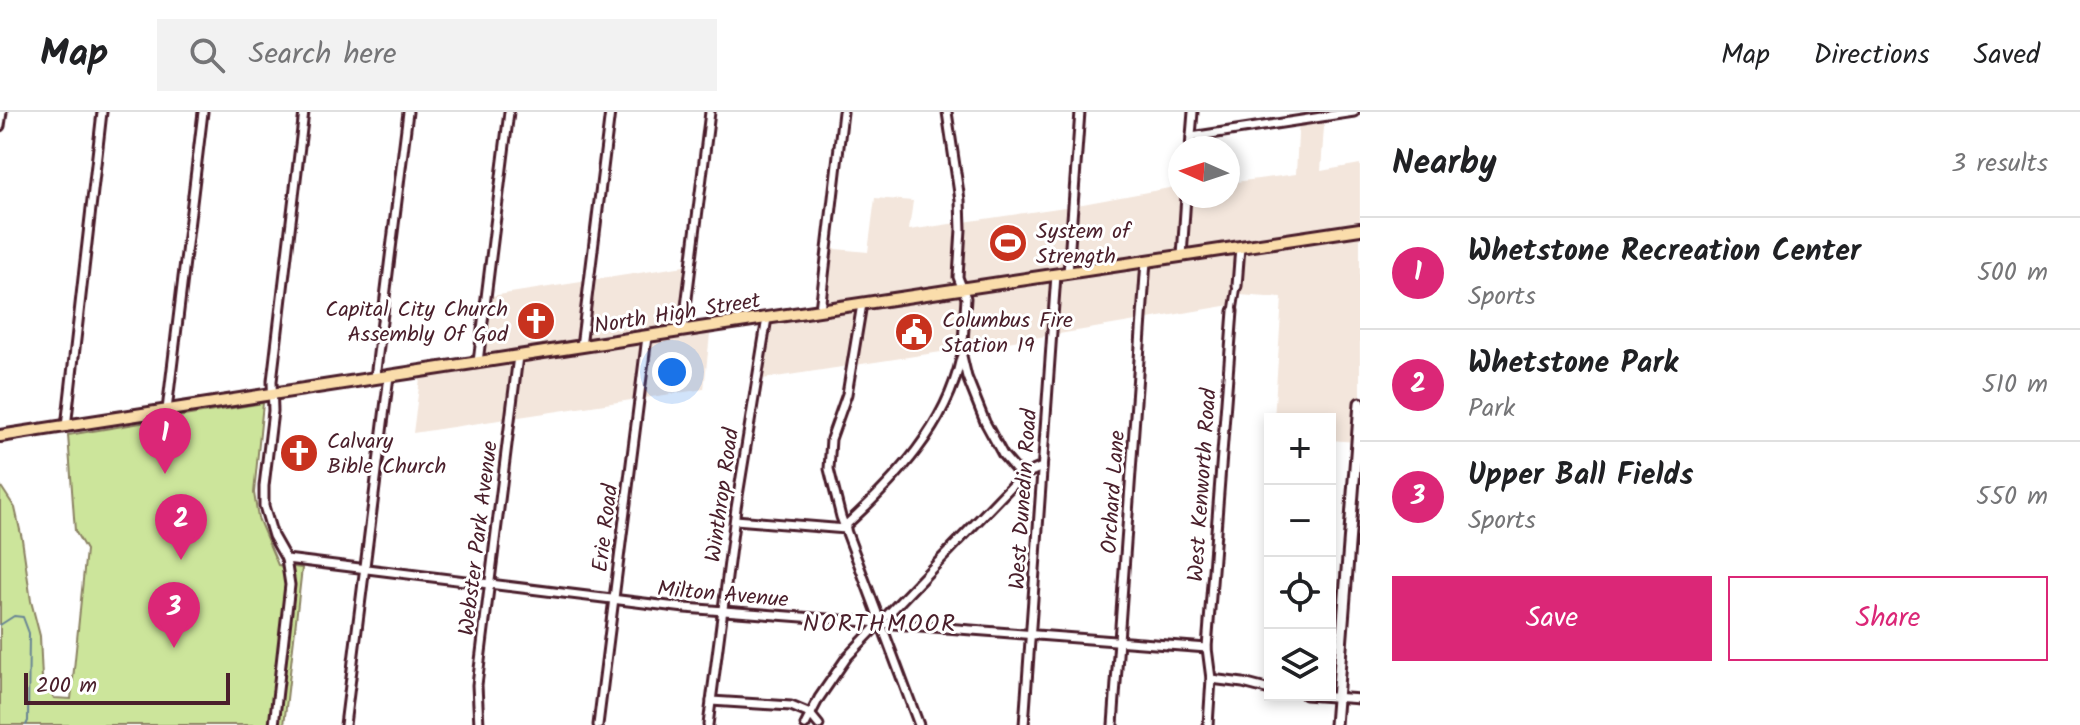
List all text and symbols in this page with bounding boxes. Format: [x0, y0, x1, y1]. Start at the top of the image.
search box [157, 19, 717, 91]
text: Map [40, 25, 109, 85]
text: Search here [249, 31, 396, 79]
icon: search [185, 33, 229, 77]
text: Map [1721, 33, 1770, 78]
text: Directions [1814, 33, 1930, 78]
text: Saved [1974, 33, 2040, 78]
north arrow [1168, 136, 1240, 208]
text: Nearby [1392, 137, 1497, 191]
text: 3 results [1951, 143, 2048, 185]
place label: System of Strength [1036, 215, 1133, 275]
sports icon: System of Strength [987, 222, 1029, 264]
text: Whetstone Recreation Center [1468, 228, 1861, 276]
text: 1 [1414, 252, 1422, 294]
text: 500 m [1977, 252, 2048, 294]
text: Sports [1468, 276, 1536, 318]
street label: North High Street [592, 284, 764, 345]
place label: Capital City Church Assembly Of God [325, 293, 509, 353]
church icon: Capital City Church Assembly Of God [515, 300, 557, 342]
place label: Columbus Fire Station 19 [942, 304, 1073, 364]
public building icon: Columbus Fire Station 19 [893, 311, 935, 353]
text: Whetstone Park [1468, 340, 1678, 388]
your location [652, 352, 692, 392]
text: 2 [1410, 364, 1426, 406]
text: 510 m [1982, 364, 2048, 406]
street label: West Kenworth Road [1179, 386, 1228, 583]
text: Park [1468, 388, 1515, 430]
street label: West Dunedin Road [1001, 407, 1048, 591]
pin: 1 [139, 408, 191, 474]
map controls [1264, 413, 1336, 701]
button: + [1264, 413, 1336, 485]
place label: Calvary Bible Church [327, 425, 446, 485]
street label: Winthrop Road [697, 425, 750, 565]
street label: Orchard Lane [1093, 429, 1136, 555]
church icon: Calvary Bible Church [278, 432, 320, 474]
street label: Webster Park Avenue [450, 439, 509, 638]
text: Upper Ball Fields [1468, 452, 1694, 500]
text: 3 [1411, 476, 1425, 518]
text: 550 m [1976, 476, 2048, 518]
street label: Erie Road [584, 481, 629, 574]
button: − [1264, 485, 1336, 557]
pin: 2 [155, 494, 207, 560]
text: Sports [1468, 500, 1536, 542]
button: locate [1264, 557, 1336, 629]
street label: Milton Avenue [656, 572, 790, 619]
button: Save [1392, 576, 1712, 661]
button: Share [1728, 576, 2048, 661]
pin: 3 [148, 582, 200, 648]
district label: NORTHMOOR [803, 605, 957, 644]
button: layers [1264, 629, 1336, 701]
scale bar [24, 669, 230, 705]
text: 200 m [36, 669, 97, 704]

